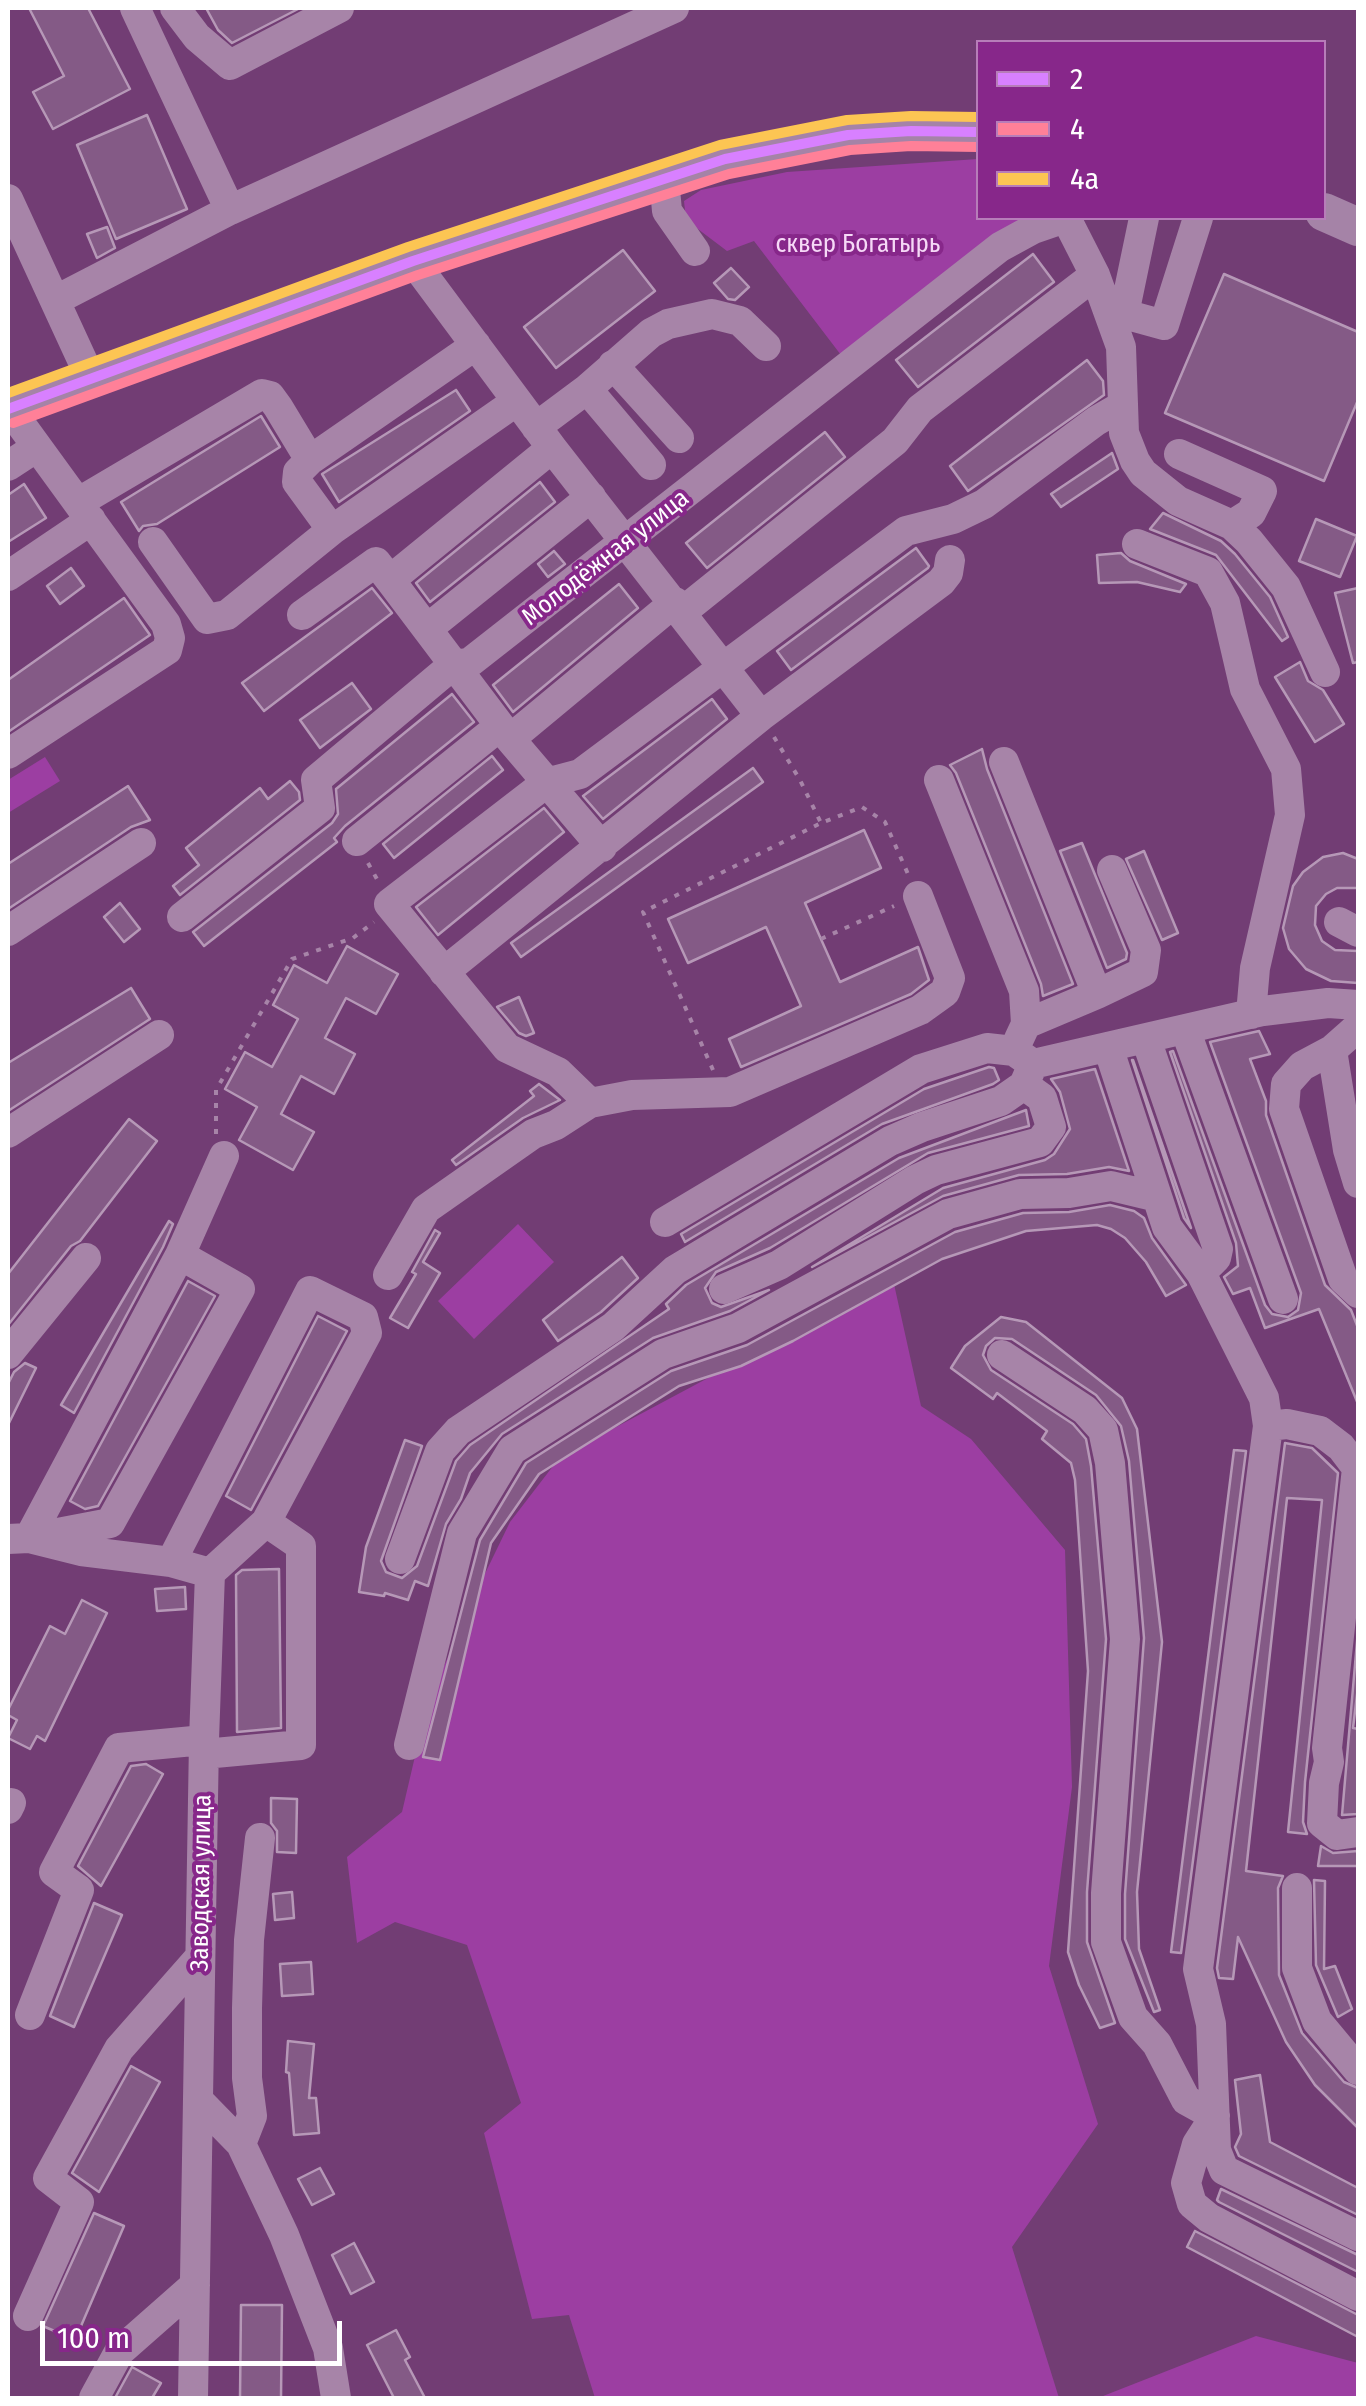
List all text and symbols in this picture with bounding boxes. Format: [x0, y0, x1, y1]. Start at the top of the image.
legend [976, 40, 1326, 220]
text: 2 [1070, 61, 1083, 97]
text: 4 [1070, 111, 1085, 147]
text: 4а [1070, 161, 1099, 197]
park label: сквер Богатырь [776, 230, 940, 260]
street label: Молодёжная улица [517, 484, 695, 632]
street label: Заводская улица [185, 1794, 219, 1972]
scale bar [45, 2301, 348, 2363]
text: 100 m [57, 2320, 130, 2356]

